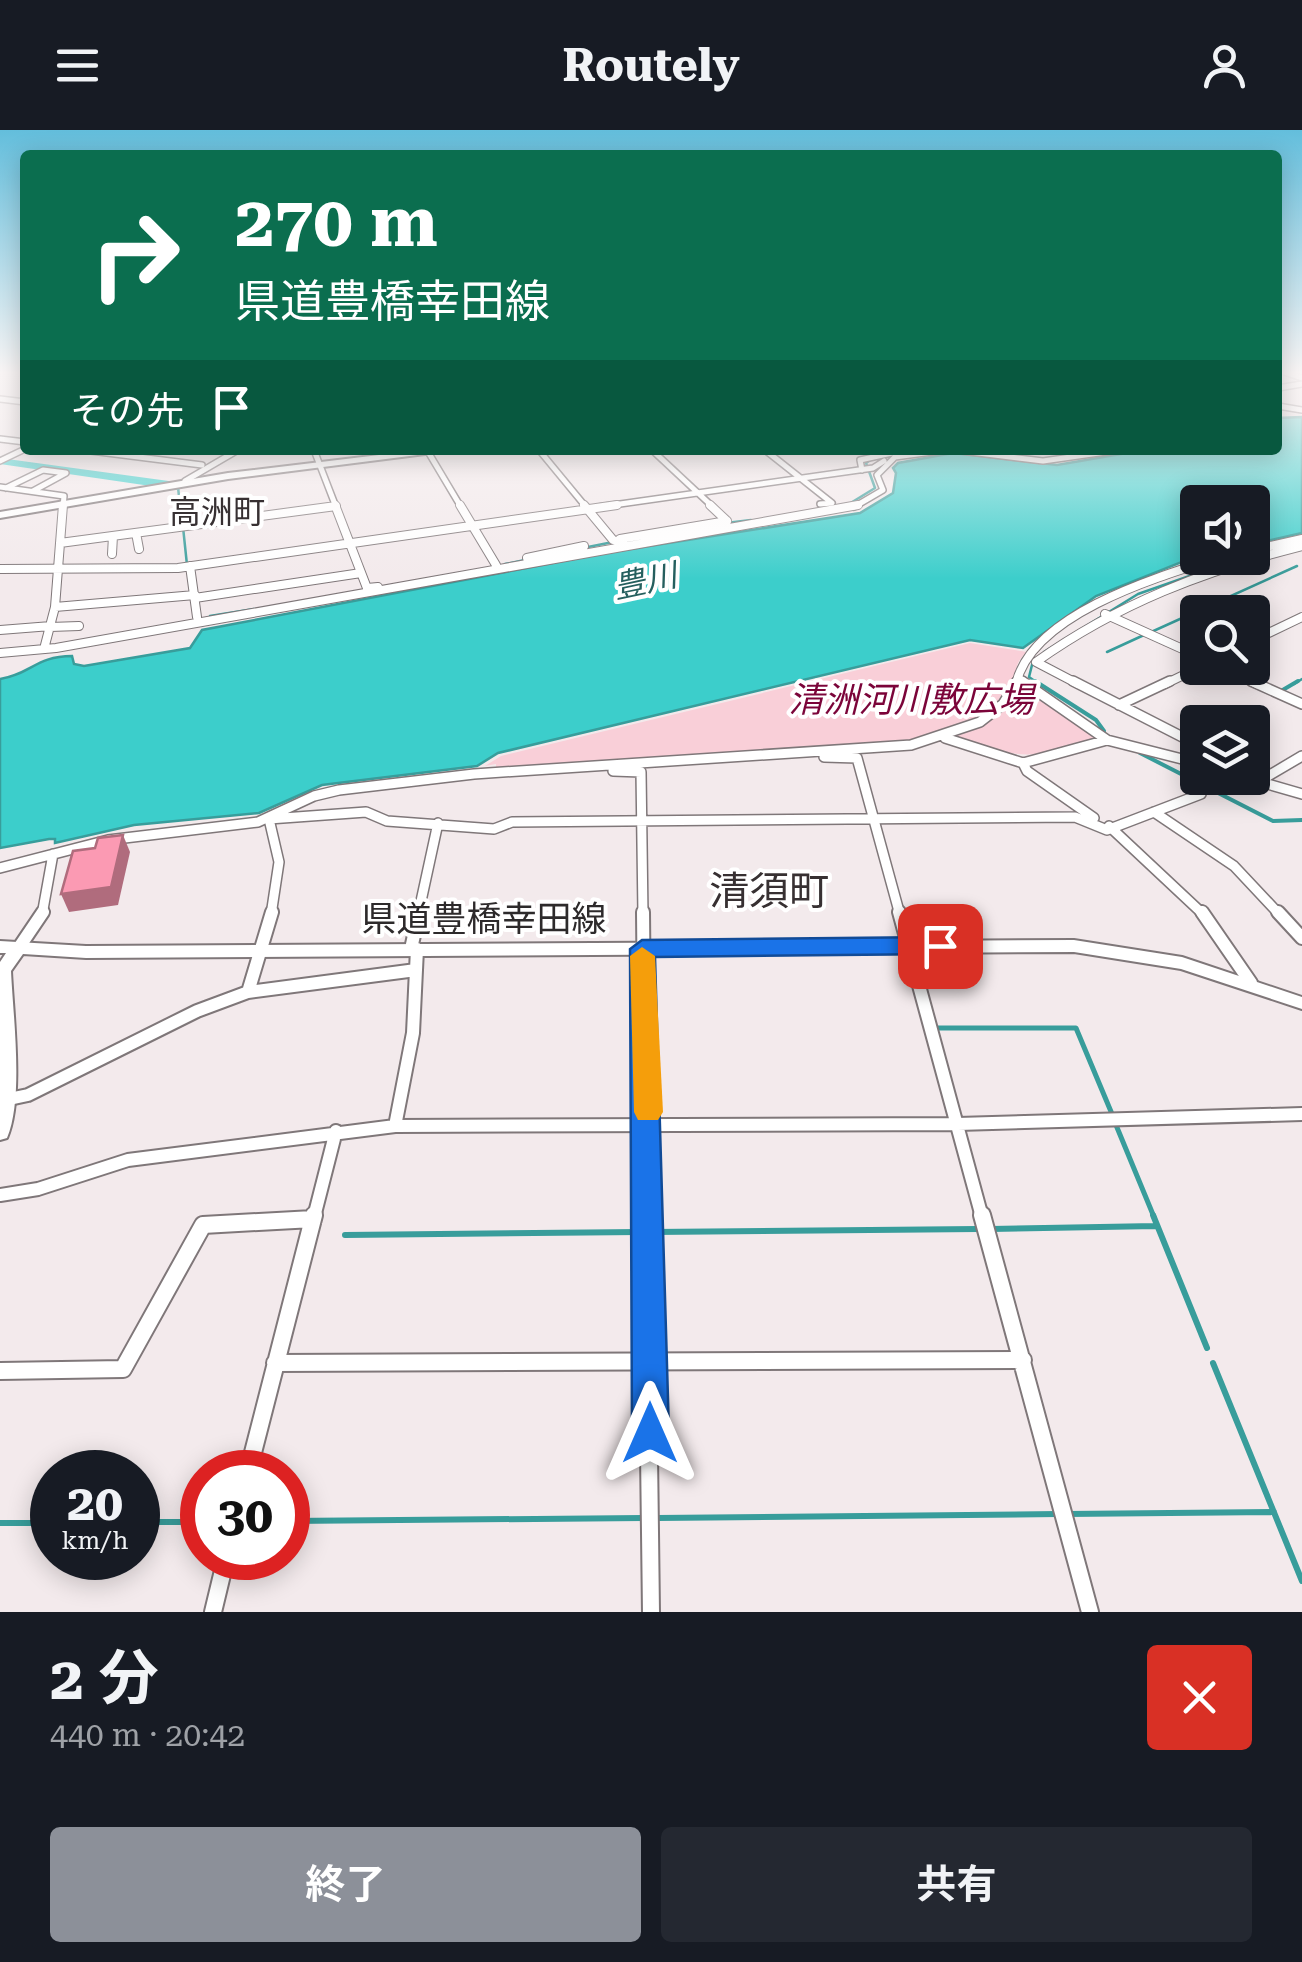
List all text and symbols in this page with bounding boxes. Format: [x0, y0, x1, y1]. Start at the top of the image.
icon: menu [50, 38, 105, 93]
icon: person [1197, 38, 1252, 93]
text: Routely [562, 39, 740, 92]
text: 270 m [235, 181, 438, 263]
icon: right [70, 190, 200, 320]
text: 県道豊橋幸田線 [235, 275, 550, 328]
icon: arrive [204, 380, 259, 435]
text: その先 [70, 389, 184, 433]
map controls [1180, 485, 1270, 795]
button: sound [1180, 485, 1270, 575]
district label: 高洲町 [169, 493, 265, 531]
water label: 豊川 [610, 555, 683, 606]
button: search [1180, 595, 1270, 685]
park label: 清洲河川敷広場 [788, 680, 1037, 721]
button: layers [1180, 705, 1270, 795]
district label: 清須町 [709, 868, 829, 915]
street label: 県道豊橋幸田線 [361, 899, 607, 940]
pin [898, 904, 983, 989]
icon: arrive [913, 919, 968, 974]
position arrow [598, 1381, 702, 1485]
speed limit sign: 30 [180, 1450, 310, 1580]
text: 20 [67, 1474, 123, 1532]
text: km/h [62, 1526, 128, 1555]
text: 2 分 [50, 1643, 159, 1714]
button: close [1147, 1645, 1252, 1750]
text: 440 m · 20:42 [50, 1716, 245, 1754]
button: 終了 [50, 1827, 641, 1942]
button: 共有 [661, 1827, 1252, 1942]

